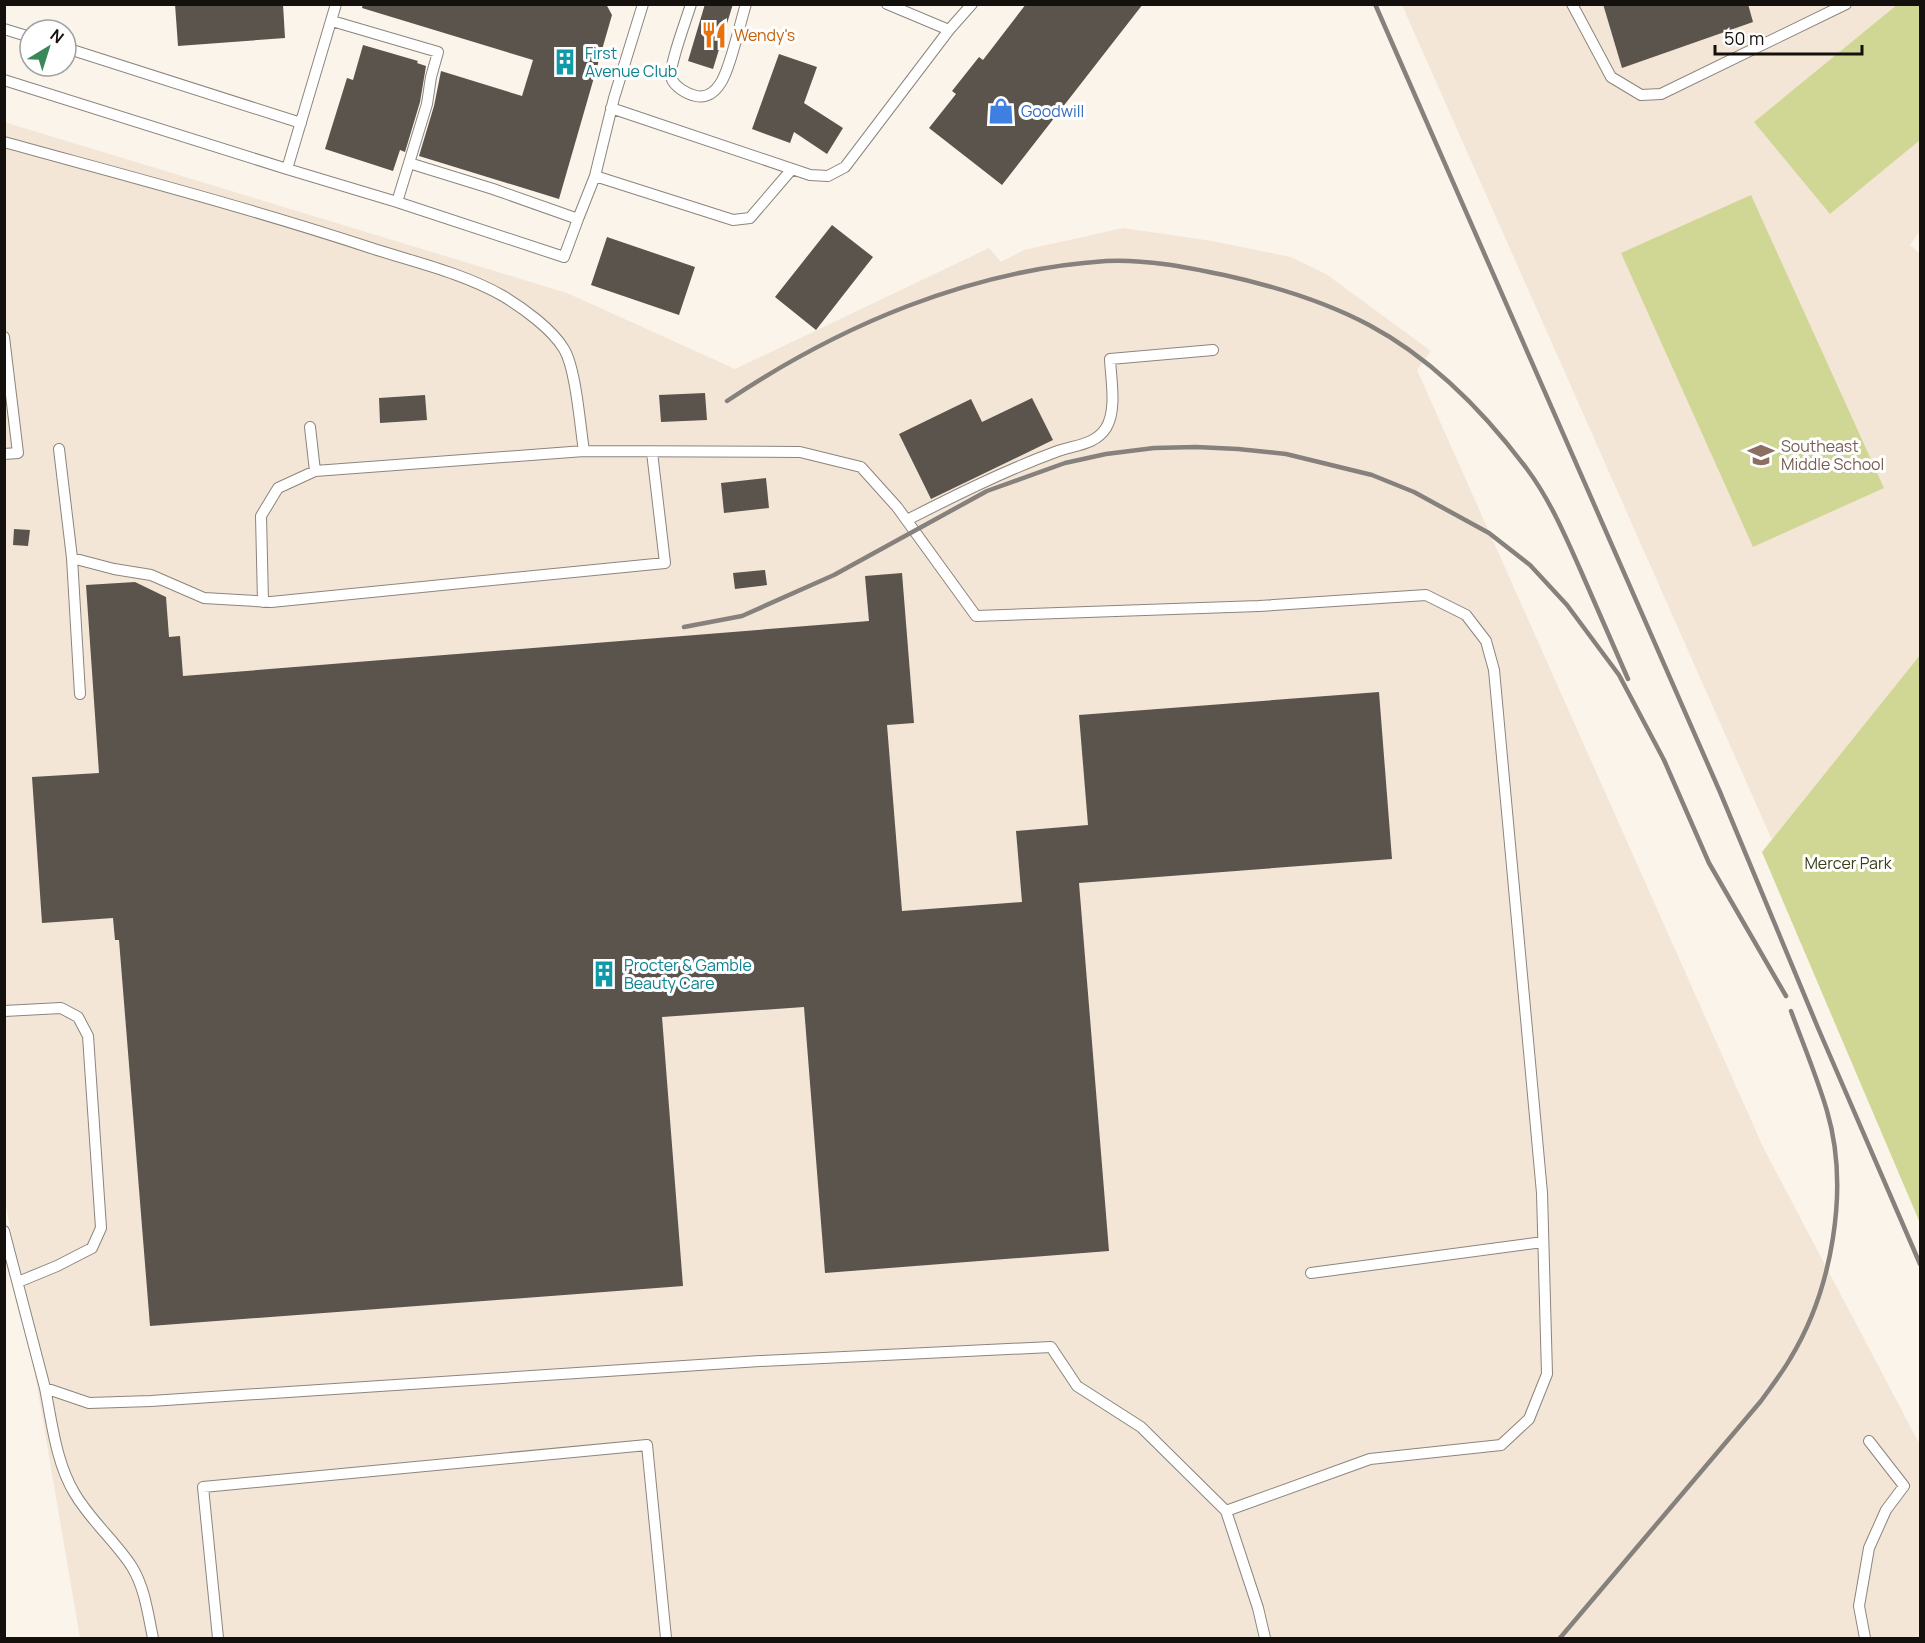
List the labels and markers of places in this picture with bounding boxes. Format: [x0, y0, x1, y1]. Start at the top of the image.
restaurant icon: Wendy's [699, 20, 729, 50]
place label: Wendy's [734, 24, 795, 46]
place label: First Avenue Club [585, 42, 677, 82]
building icon: First Avenue Club [550, 47, 580, 77]
shop icon: Goodwill [986, 96, 1016, 126]
place label: Goodwill [1021, 100, 1084, 122]
place label: Southeast Middle School [1781, 435, 1884, 475]
school or university icon: Southeast Middle School [1746, 440, 1776, 470]
place label: Procter & Gamble Beauty Care [624, 954, 752, 994]
building icon: Procter & Gamble Beauty Care [589, 959, 619, 989]

